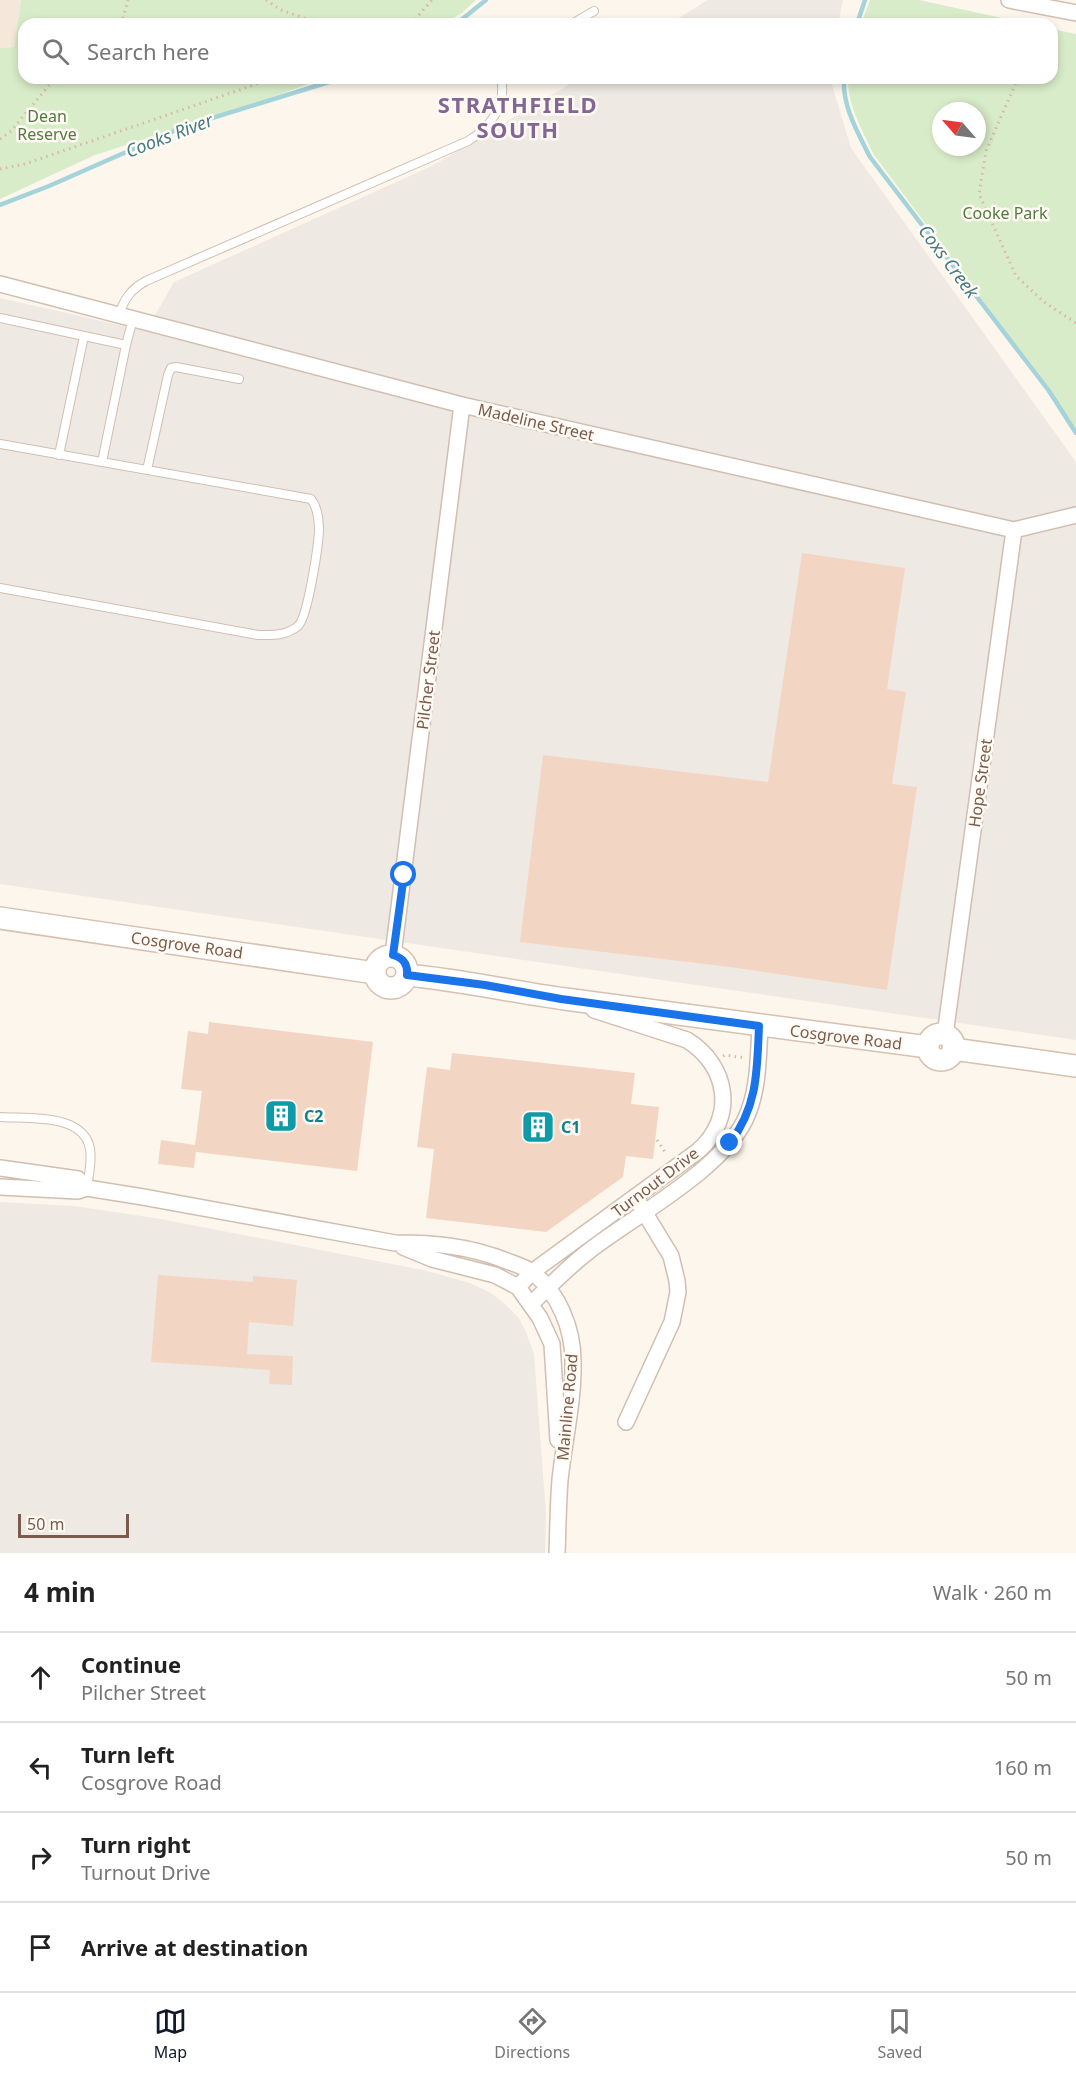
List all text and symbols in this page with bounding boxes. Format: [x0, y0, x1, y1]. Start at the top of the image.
search box [18, 18, 1058, 84]
icon: search [39, 35, 72, 68]
text: Search here [87, 36, 209, 66]
district label: STRATHFIELD SOUTH [438, 89, 598, 144]
north arrow [932, 102, 986, 156]
park label: Dean Reserve [17, 105, 77, 145]
water label: Cooks River [122, 107, 217, 163]
park label: Cooke Park [962, 202, 1048, 224]
water label: Coxs Creek [914, 219, 985, 303]
street label: Madeline Street [476, 398, 596, 446]
street label: Pilcher Street [411, 629, 445, 731]
street label: Hope Street [963, 737, 997, 829]
route start [390, 861, 416, 887]
street label: Cosgrove Road [130, 926, 244, 964]
street label: Cosgrove Road [789, 1019, 903, 1055]
building icon: C2 [263, 1098, 299, 1134]
place label: C2 [304, 1105, 323, 1127]
building icon: C1 [520, 1109, 556, 1145]
place label: C1 [561, 1116, 580, 1138]
route end [716, 1129, 742, 1155]
street label: Turnout Drive [607, 1142, 703, 1222]
street label: Mainline Road [551, 1353, 583, 1461]
scale bar [18, 1511, 129, 1538]
text: 50 m [27, 1513, 64, 1535]
text: 4 min [24, 1574, 96, 1610]
text: Walk · 260 m [933, 1579, 1052, 1606]
text: Continue [81, 1649, 181, 1679]
icon: ahead [24, 1661, 57, 1694]
text: 50 m [1005, 1664, 1052, 1691]
text: Pilcher Street [81, 1679, 206, 1706]
text: Turn left [81, 1739, 175, 1769]
icon: left [24, 1751, 57, 1784]
text: 160 m [994, 1754, 1052, 1781]
text: Cosgrove Road [81, 1769, 222, 1796]
text: Turn right [81, 1829, 191, 1859]
icon: right [24, 1841, 57, 1874]
text: 50 m [1005, 1844, 1052, 1871]
text: Turnout Drive [81, 1859, 210, 1886]
icon: arrive [24, 1931, 57, 1964]
text: Arrive at destination [81, 1932, 308, 1962]
tab: Map [154, 2005, 187, 2063]
tab: Directions [494, 2005, 570, 2063]
tab: Saved [878, 2005, 922, 2063]

